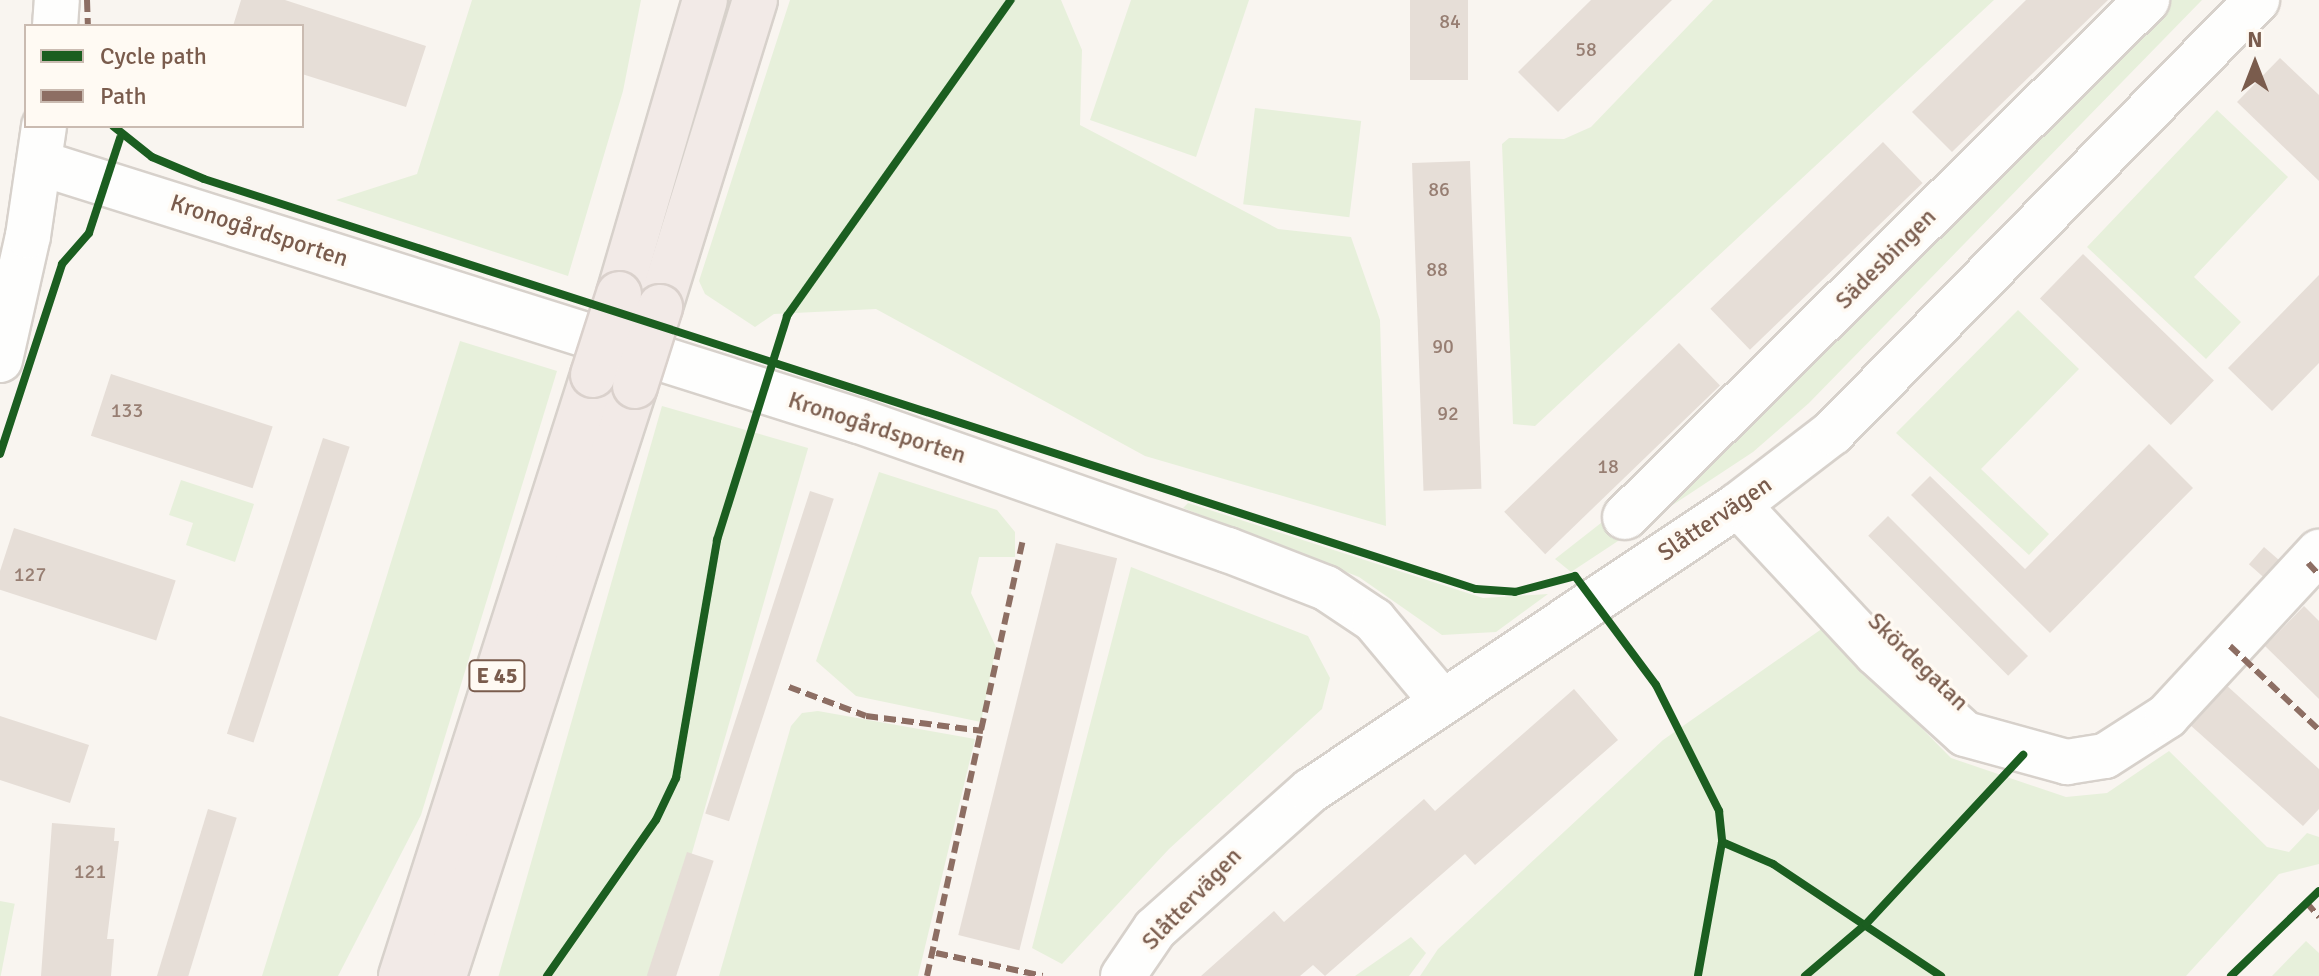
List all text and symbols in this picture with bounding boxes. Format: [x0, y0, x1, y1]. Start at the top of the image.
house number: 84 [1439, 9, 1461, 33]
legend [24, 24, 304, 128]
north arrow [2215, 24, 2295, 104]
text: N [2247, 26, 2263, 53]
house number: 58 [1575, 37, 1597, 61]
text: Cycle path [100, 41, 207, 71]
text: Path [100, 81, 146, 111]
house number: 86 [1428, 177, 1450, 201]
street label: Kronogårdsporten [166, 189, 352, 273]
street label: Sädesbingen [1830, 203, 1942, 315]
house number: 88 [1426, 257, 1448, 281]
house number: 90 [1432, 334, 1454, 358]
street label: Kronogårdsporten [784, 386, 970, 470]
house number: 133 [111, 398, 143, 422]
house number: 92 [1437, 401, 1459, 425]
house number: 18 [1597, 454, 1619, 478]
street label: Slåttervägen [1653, 470, 1777, 568]
house number: 127 [14, 562, 46, 586]
street label: Skördegatan [1862, 607, 1974, 717]
road number: E 45 [467, 658, 527, 694]
street label: Slåttervägen [1136, 842, 1248, 956]
house number: 121 [74, 859, 106, 883]

